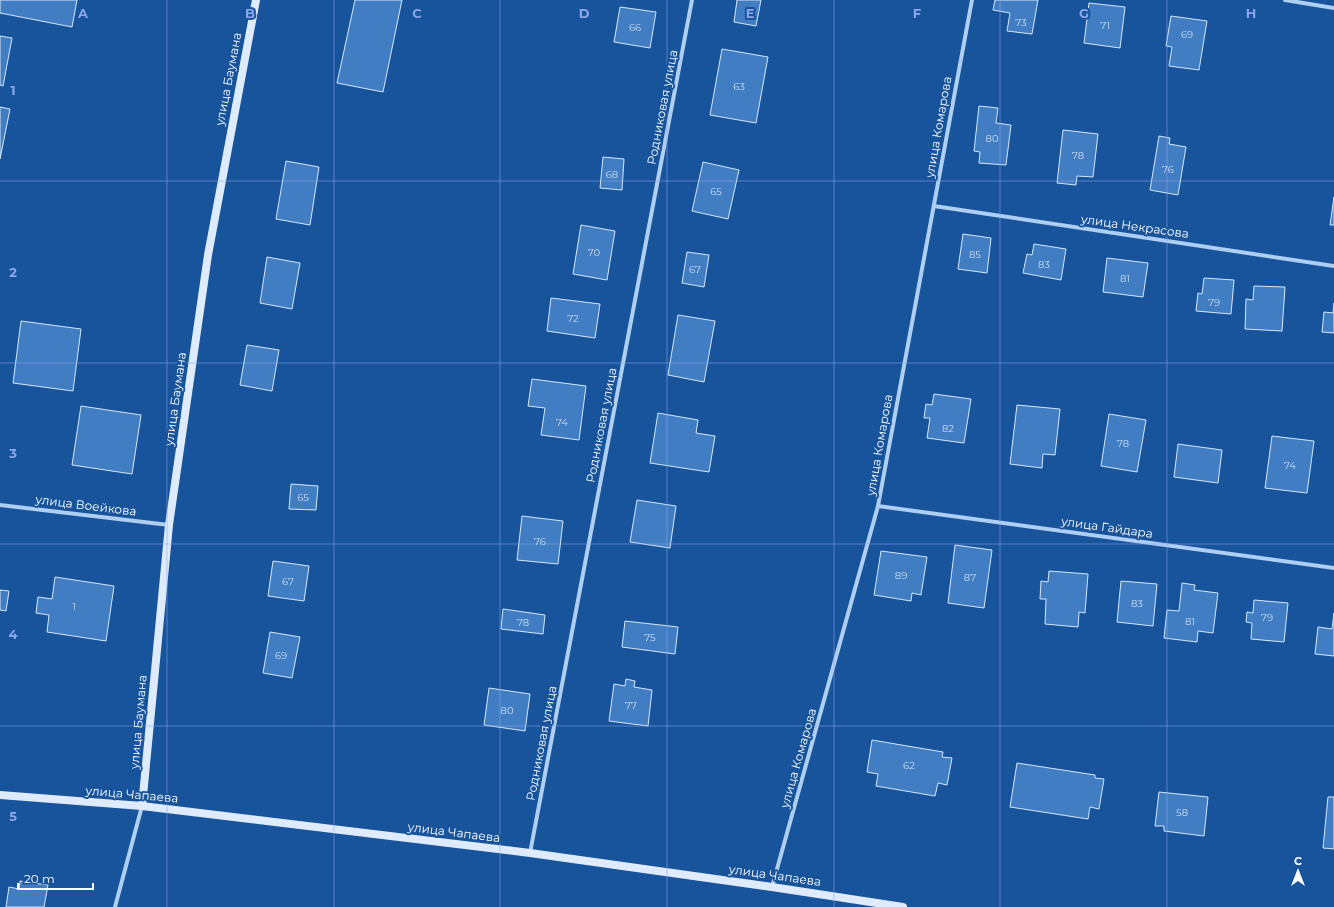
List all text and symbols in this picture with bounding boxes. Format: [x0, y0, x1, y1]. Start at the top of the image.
text: A [77, 5, 89, 21]
text: B [245, 5, 255, 21]
text: C [412, 5, 422, 21]
text: D [579, 5, 590, 21]
text: E [746, 5, 755, 21]
text: F [913, 5, 921, 21]
text: G [1079, 5, 1089, 21]
text: H [1246, 5, 1256, 21]
house number: 73 [1015, 16, 1027, 29]
house number: 71 [1100, 19, 1110, 32]
house number: 66 [629, 21, 641, 34]
house number: 69 [1181, 28, 1193, 41]
street label: улица Баумана [211, 31, 244, 128]
street label: Родниковая улица [644, 48, 680, 166]
street label: улица Комарова [922, 75, 954, 180]
house number: 63 [733, 80, 745, 93]
text: 1 [10, 82, 16, 98]
house number: 80 [986, 132, 999, 145]
house number: 78 [1072, 149, 1084, 162]
house number: 76 [1162, 163, 1174, 176]
house number: 68 [606, 168, 618, 181]
house number: 65 [710, 185, 722, 198]
street label: улица Некрасова [1079, 211, 1190, 241]
house number: 70 [588, 246, 601, 259]
house number: 85 [969, 248, 981, 261]
house number: 83 [1038, 258, 1050, 271]
house number: 67 [689, 263, 701, 276]
text: 2 [9, 264, 17, 280]
house number: 81 [1120, 272, 1130, 285]
house number: 79 [1208, 296, 1220, 309]
house number: 72 [567, 312, 579, 325]
street label: улица Баумана [161, 351, 189, 448]
street label: Родниковая улица [583, 366, 619, 484]
street label: улица Комарова [863, 393, 895, 498]
house number: 74 [556, 416, 568, 429]
house number: 82 [942, 422, 954, 435]
house number: 78 [1117, 437, 1129, 450]
text: 3 [8, 445, 17, 461]
house number: 74 [1284, 459, 1296, 472]
street label: улица Воейкова [34, 491, 137, 519]
house number: 65 [297, 491, 309, 504]
street label: улица Гайдара [1059, 513, 1154, 541]
house number: 76 [534, 535, 546, 548]
house number: 89 [895, 569, 907, 582]
house number: 87 [964, 571, 976, 584]
house number: 67 [282, 575, 294, 588]
house number: 83 [1131, 597, 1143, 610]
house number: 1 [72, 600, 76, 613]
house number: 79 [1261, 611, 1273, 624]
house number: 81 [1185, 615, 1195, 628]
house number: 78 [517, 616, 529, 629]
text: 4 [9, 626, 18, 642]
house number: 75 [644, 631, 656, 644]
house number: 69 [275, 649, 287, 662]
street label: улица Баумана [126, 674, 150, 771]
street label: Родниковая улица [523, 684, 559, 802]
house number: 77 [625, 699, 637, 712]
house number: 80 [501, 704, 514, 717]
street label: улица Комарова [776, 706, 819, 811]
house number: 62 [903, 759, 915, 772]
street label: улица Чапаева [84, 782, 179, 806]
house number: 58 [1176, 806, 1188, 819]
text: 5 [9, 808, 17, 824]
street label: улица Чапаева [406, 819, 501, 845]
north arrow [1278, 851, 1318, 891]
text: С [1294, 854, 1302, 868]
street label: улица Чапаева [727, 861, 822, 889]
scale bar [18, 865, 93, 891]
text: 20 m [24, 871, 55, 886]

